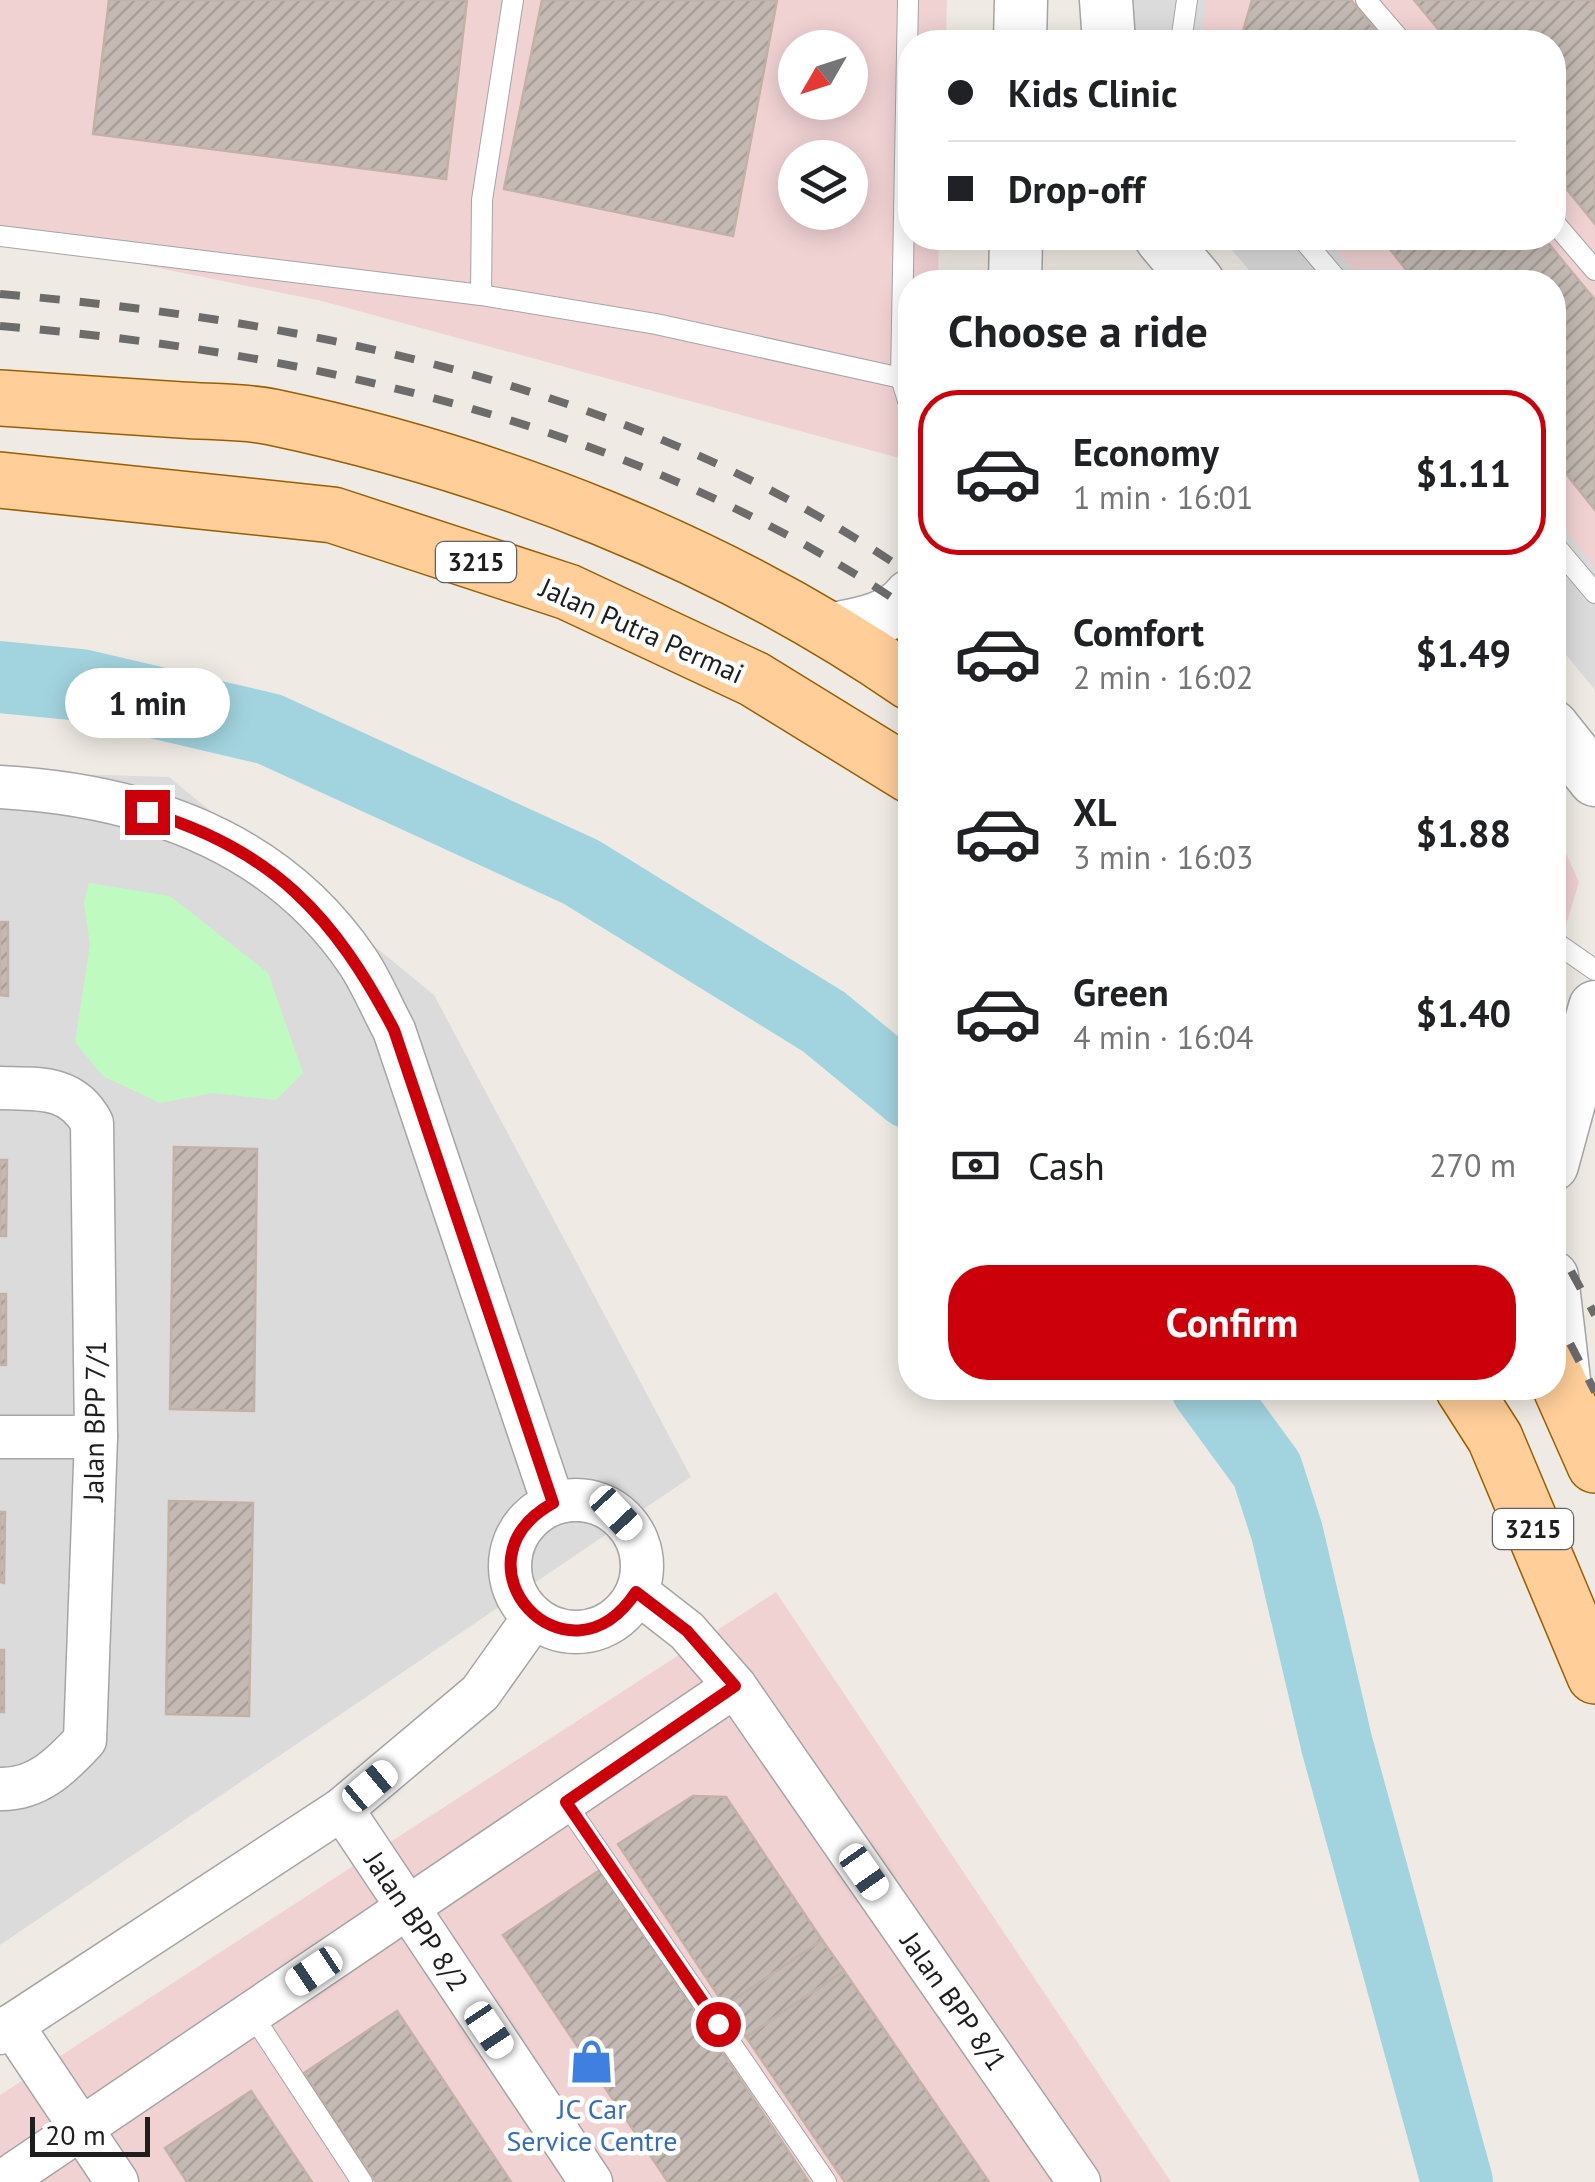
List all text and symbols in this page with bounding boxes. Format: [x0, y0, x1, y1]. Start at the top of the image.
north arrow [778, 30, 868, 120]
map controls [778, 30, 868, 230]
text: Kids Clinic [1008, 68, 1177, 117]
button: layers [778, 140, 868, 230]
text: Drop-off [1008, 164, 1145, 213]
text: Choose a ride [948, 301, 1208, 359]
text: Economy [1073, 427, 1219, 476]
icon: car [953, 428, 1043, 518]
text: $1.11 [1415, 448, 1511, 497]
text: 1 min · 16:01 [1073, 476, 1253, 518]
road number: 3215 [436, 542, 516, 582]
street label: Jalan Putra Permai [533, 568, 750, 692]
text: Comfort [1073, 607, 1204, 656]
icon: car [953, 608, 1043, 698]
text: $1.49 [1415, 628, 1511, 677]
text: 2 min · 16:02 [1073, 656, 1253, 698]
callout: 1 min [64, 667, 230, 737]
text: 1 min [108, 682, 187, 724]
text: XL [1073, 787, 1117, 836]
icon: car [953, 788, 1043, 878]
route end [125, 790, 170, 835]
text: $1.88 [1415, 808, 1511, 857]
text: 3 min · 16:03 [1073, 836, 1253, 878]
text: Green [1073, 967, 1169, 1016]
icon: car [953, 968, 1043, 1058]
text: $1.40 [1415, 988, 1511, 1037]
text: 4 min · 16:04 [1073, 1016, 1253, 1058]
icon: cash [948, 1138, 1003, 1193]
text: Cash [1028, 1141, 1105, 1190]
text: 270 m [1429, 1144, 1516, 1186]
button: Confirm [948, 1265, 1516, 1380]
street label: Jalan BPP 7/1 [74, 1340, 114, 1503]
car [585, 1481, 647, 1545]
road number: 3215 [1493, 1509, 1573, 1549]
car [337, 1755, 403, 1817]
car [835, 1839, 893, 1905]
street label: Jalan BPP 8/2 [356, 1843, 477, 1998]
street label: Jalan BPP 8/1 [892, 1923, 1015, 2078]
car [281, 1942, 347, 2000]
car [460, 1997, 518, 2063]
route start [696, 2002, 741, 2047]
shop icon: JC Car Service Centre [568, 2038, 616, 2086]
place label: JC Car Service Centre [506, 2090, 678, 2159]
scale bar [30, 2112, 150, 2156]
text: 20 m [45, 2116, 106, 2153]

